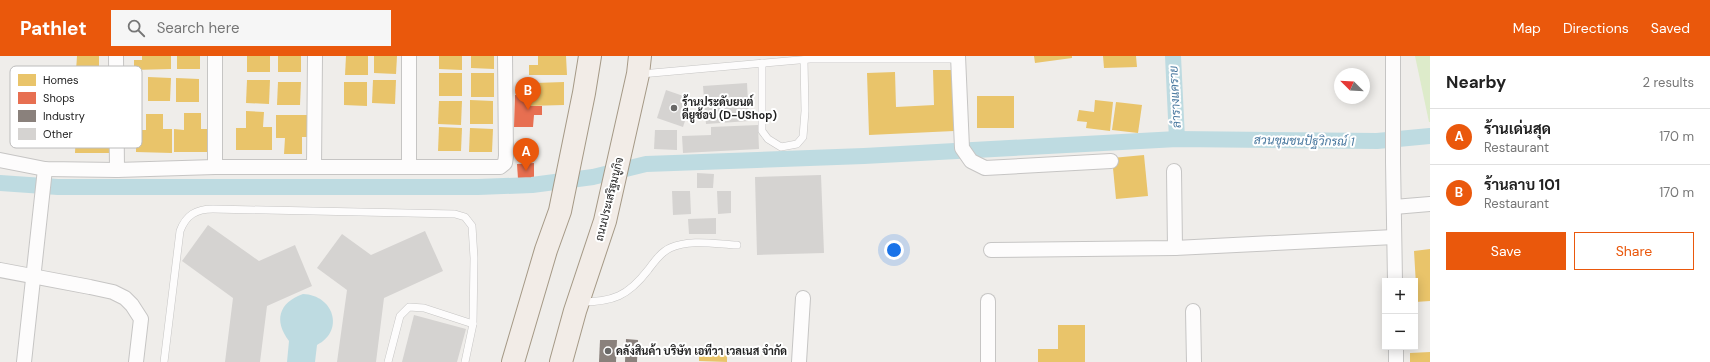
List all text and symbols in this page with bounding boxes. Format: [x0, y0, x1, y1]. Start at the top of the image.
search box [111, 10, 391, 46]
text: Pathlet [20, 16, 87, 41]
icon: search [125, 17, 147, 39]
text: Search here [157, 18, 239, 38]
text: Map [1513, 19, 1541, 37]
text: Directions [1563, 19, 1629, 37]
text: Saved [1651, 19, 1690, 37]
water label: ลำรางแคราย [1165, 65, 1185, 129]
legend [10, 66, 142, 148]
north arrow [1334, 68, 1370, 104]
text: Nearby [1446, 71, 1506, 93]
text: Homes [43, 73, 79, 87]
text: 2 results [1643, 74, 1694, 91]
pin: B [515, 77, 541, 110]
text: Shops [43, 91, 75, 105]
place label: ร้านประดับยนต์ ดียูช้อป (D-UShop) [682, 94, 777, 123]
marker: ร้านประดับยนต์ ดียูช้อป (D-UShop) [669, 103, 679, 113]
text: Industry [43, 109, 85, 123]
text: ร้านเด่นสุด [1484, 119, 1551, 139]
text: Other [43, 127, 72, 141]
text: A [1454, 128, 1464, 145]
text: 170 m [1659, 128, 1694, 145]
water label: สวนชุมชนปัฐวิกรณ์ 1 [1254, 132, 1355, 151]
pin: A [513, 138, 539, 171]
text: Restaurant [1484, 139, 1549, 156]
street label: ถนนประเสริฐมนูกิจ [592, 156, 627, 243]
text: ร้านลาบ 101 [1484, 175, 1560, 195]
text: B [1455, 184, 1463, 201]
text: 170 m [1659, 184, 1694, 201]
text: Restaurant [1484, 195, 1549, 212]
button: Save [1446, 232, 1566, 270]
button: Share [1574, 232, 1694, 270]
your location [884, 240, 904, 260]
map controls [1382, 278, 1418, 350]
button: + [1382, 278, 1418, 314]
button: − [1382, 314, 1418, 350]
place label: คลังสินค้า บริษัท เอทีวา เวลเนส จำกัด [616, 343, 787, 358]
marker: คลังสินค้า บริษัท เอทีวา เวลเนส จำกัด [603, 346, 613, 356]

